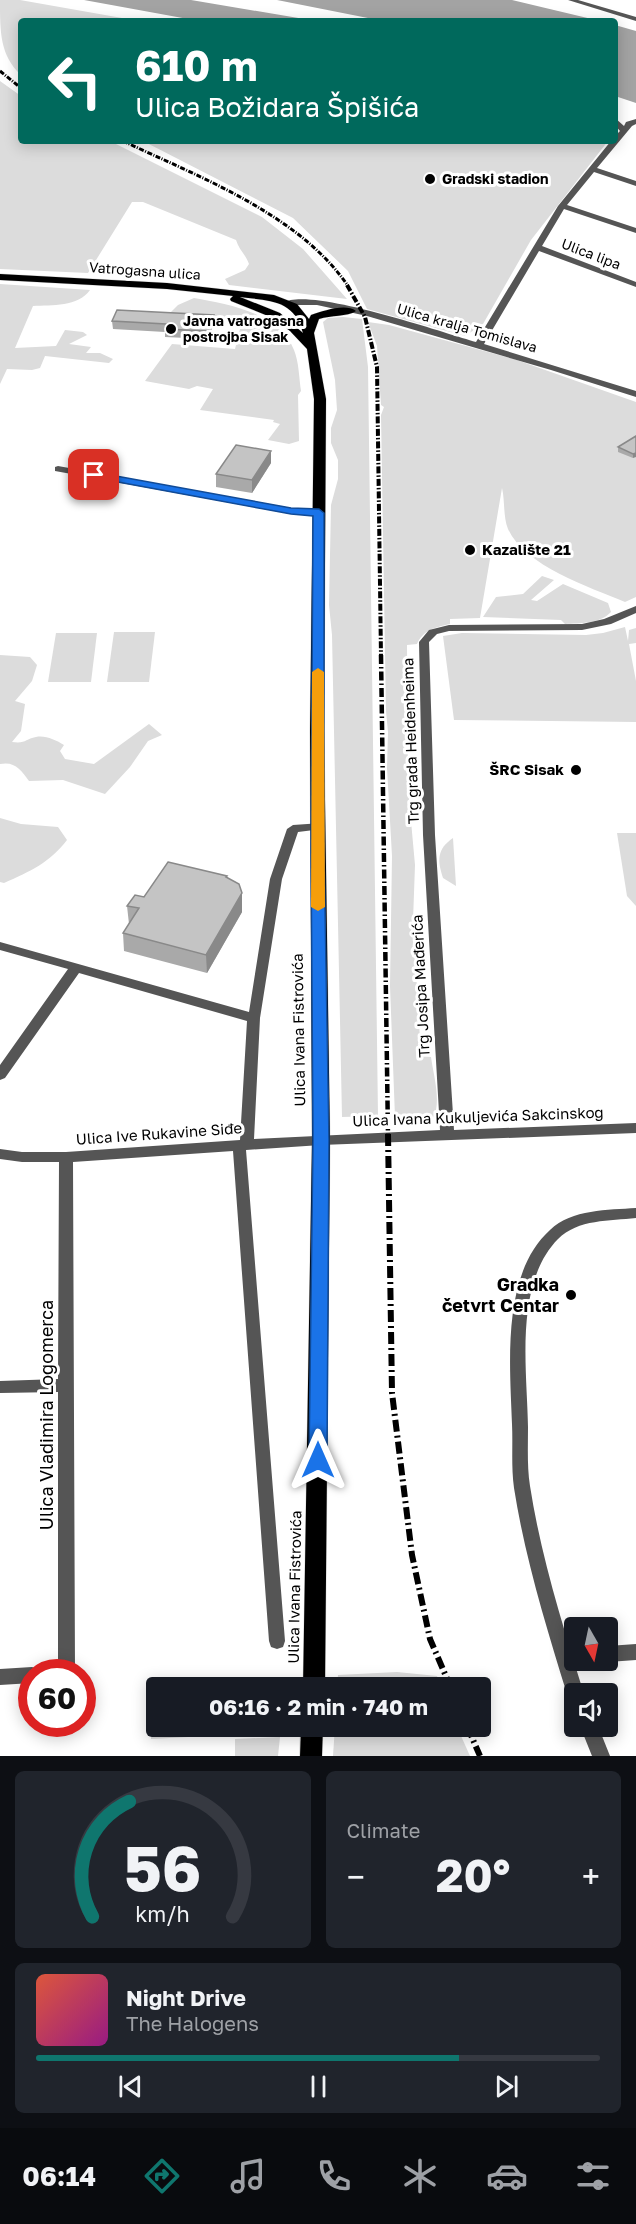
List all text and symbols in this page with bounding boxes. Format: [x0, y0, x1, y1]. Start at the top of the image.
text: 610 m [135, 40, 258, 90]
icon: left [36, 42, 114, 120]
text: Ulica Božidara Špišića [135, 91, 419, 123]
place label: Gradski stadion [442, 170, 548, 187]
marker: Gradski stadion [423, 172, 437, 186]
street label: Ulica lipa [559, 234, 623, 273]
street label: Vatrogasna ulica [89, 258, 201, 283]
street label: Ulica kralja Tomislava [395, 299, 539, 356]
place label: Javna vatrogasna postrojba Sisak [183, 312, 304, 345]
marker: Javna vatrogasna postrojba Sisak [164, 322, 178, 336]
pin [68, 449, 119, 500]
icon: arrive [77, 458, 110, 491]
place label: Kazalište 21 [482, 540, 571, 558]
marker: Kazalište 21 [463, 543, 477, 557]
street label: Trg grada Heidenheima [398, 658, 422, 825]
place label: ŠRC Sisak [489, 760, 564, 778]
marker: ŠRC Sisak [569, 763, 583, 777]
street label: Trg Josipa Mađerića [407, 914, 433, 1058]
street label: Ulica Ivana Fistrovića [288, 953, 308, 1107]
street label: Ulica Ivana Kukuljevića Sakcinskog [352, 1103, 604, 1129]
street label: Ulica Ive Rukavine Siđe [75, 1118, 243, 1148]
place label: Gradka četvrt Centar [442, 1273, 559, 1316]
marker: Gradka četvrt Centar [564, 1288, 578, 1302]
street label: Ulica Vladimira Logomerca [35, 1300, 57, 1530]
position arrow [286, 1428, 350, 1492]
street label: Ulica Ivana Fistrovića [284, 1510, 304, 1664]
north arrow [564, 1617, 618, 1671]
map controls [564, 1617, 618, 1737]
speed limit sign: 60 [18, 1659, 96, 1737]
button: sound [564, 1683, 618, 1737]
text: 06:16 · 2 min · 740 m [209, 1693, 428, 1720]
text: Climate [347, 1818, 420, 1842]
text: 56 [124, 1830, 202, 1905]
text: 20° [436, 1848, 510, 1902]
text: − [347, 1857, 365, 1896]
text: + [582, 1857, 600, 1896]
text: km/h [135, 1901, 190, 1927]
text: Night Drive [126, 1984, 246, 2011]
text: The Halogens [126, 2011, 259, 2035]
icon: previous [114, 2070, 147, 2103]
icon: pause [302, 2070, 335, 2103]
icon: next [490, 2070, 523, 2103]
icon: directions [141, 2155, 183, 2197]
icon: music [227, 2155, 269, 2197]
icon: phone [313, 2155, 355, 2197]
icon: climate [399, 2155, 441, 2197]
icon: car [486, 2155, 528, 2197]
icon: filters [572, 2155, 614, 2197]
text: 06:14 [22, 2160, 96, 2192]

